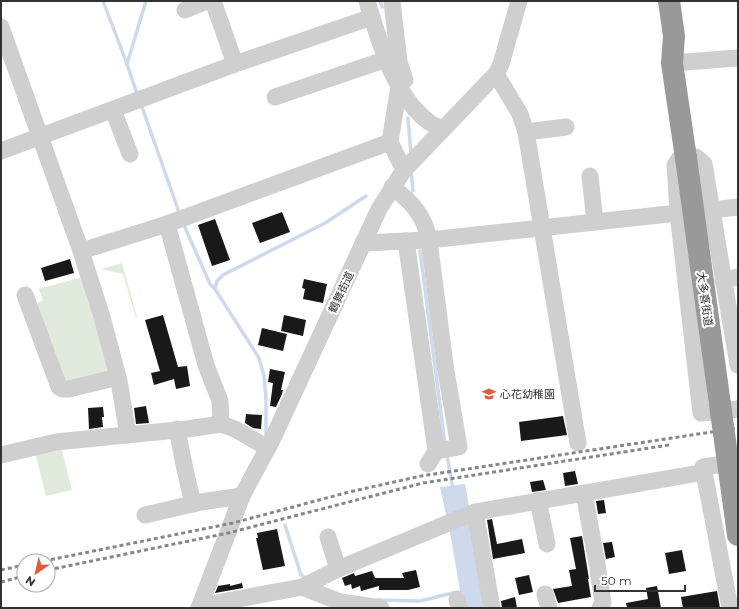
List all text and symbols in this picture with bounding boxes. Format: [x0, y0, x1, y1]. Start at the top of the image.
street label: 鶴舞街道 [325, 269, 357, 315]
street label: 大多喜街道 [694, 271, 716, 327]
school or university icon: 心花幼稚園 [481, 386, 497, 402]
place label: 心花幼稚園 [500, 387, 555, 401]
north arrow [16, 553, 56, 593]
scale bar [595, 567, 685, 593]
text: N [23, 573, 38, 590]
text: 50 m [601, 573, 632, 588]

